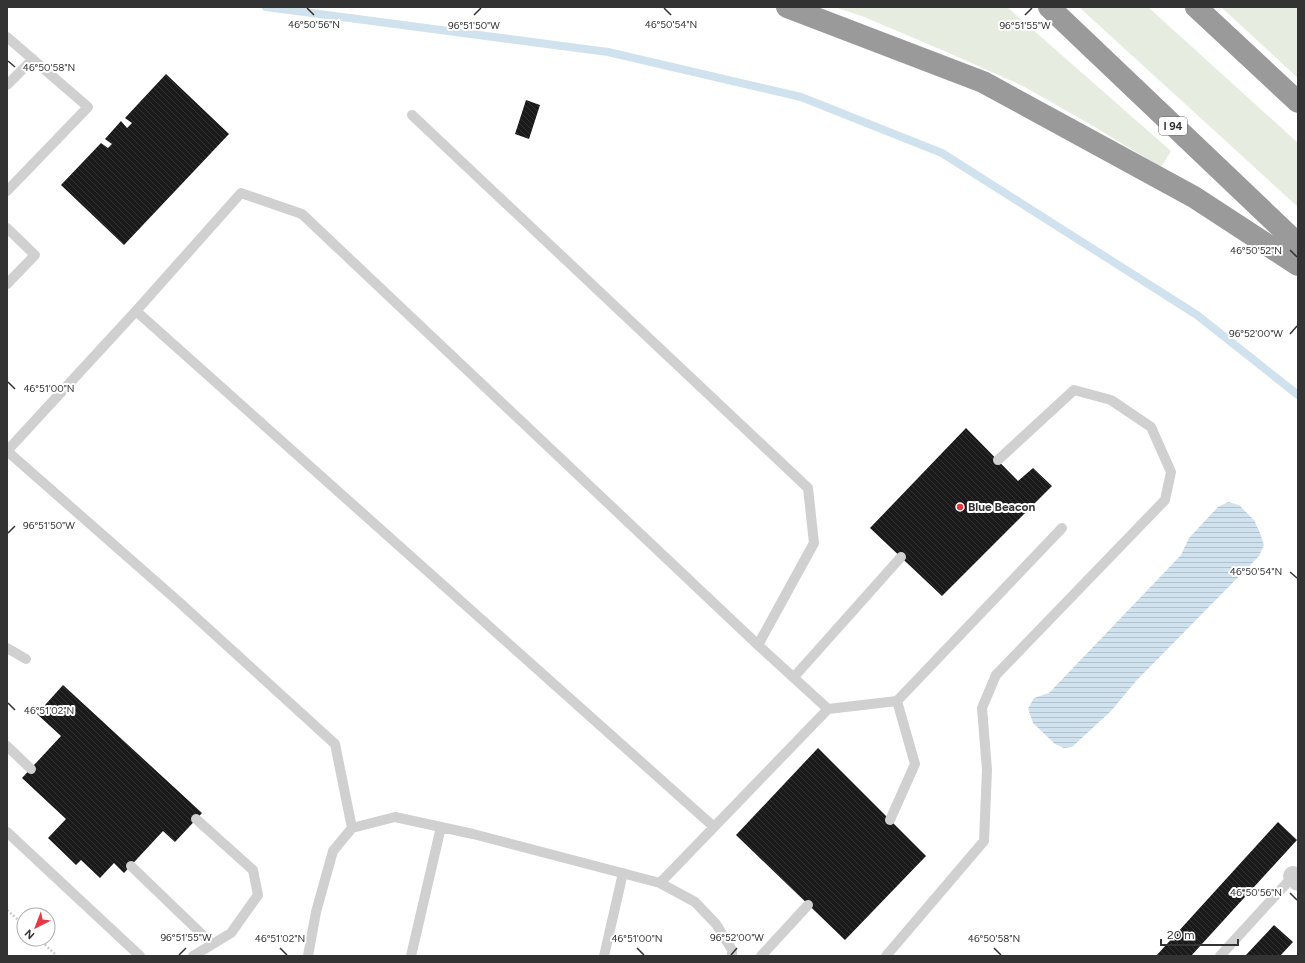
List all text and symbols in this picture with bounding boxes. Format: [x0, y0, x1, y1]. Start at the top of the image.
text: 46°50'56"N [288, 18, 340, 31]
text: 46°50'54"N [645, 18, 697, 31]
text: 96°51'50"W [448, 19, 500, 32]
text: 96°51'55"W [999, 19, 1051, 32]
text: 46°50'58"N [23, 61, 75, 74]
road number: I 94 [1159, 117, 1187, 135]
text: 46°50'52"N [1230, 244, 1282, 257]
text: 96°52'00"W [1229, 327, 1283, 340]
text: 46°51'00"N [23, 382, 75, 395]
place label: Blue Beacon [968, 500, 1036, 514]
marker: Blue Beacon [955, 502, 965, 512]
text: 96°51'50"W [23, 519, 75, 532]
text: 46°50'54"N [1230, 565, 1282, 578]
text: 46°51'02"N [24, 704, 74, 717]
text: 46°50'56"N [1230, 886, 1282, 899]
north arrow [16, 907, 56, 947]
scale bar [1161, 921, 1238, 947]
text: N [22, 926, 37, 942]
text: 20 m [1167, 928, 1195, 942]
text: 96°51'55"W [160, 931, 212, 944]
text: 96°52'00"W [710, 931, 764, 944]
text: 46°51'02"N [255, 932, 305, 945]
text: 46°51'00"N [611, 932, 663, 945]
text: 46°50'58"N [968, 932, 1020, 945]

